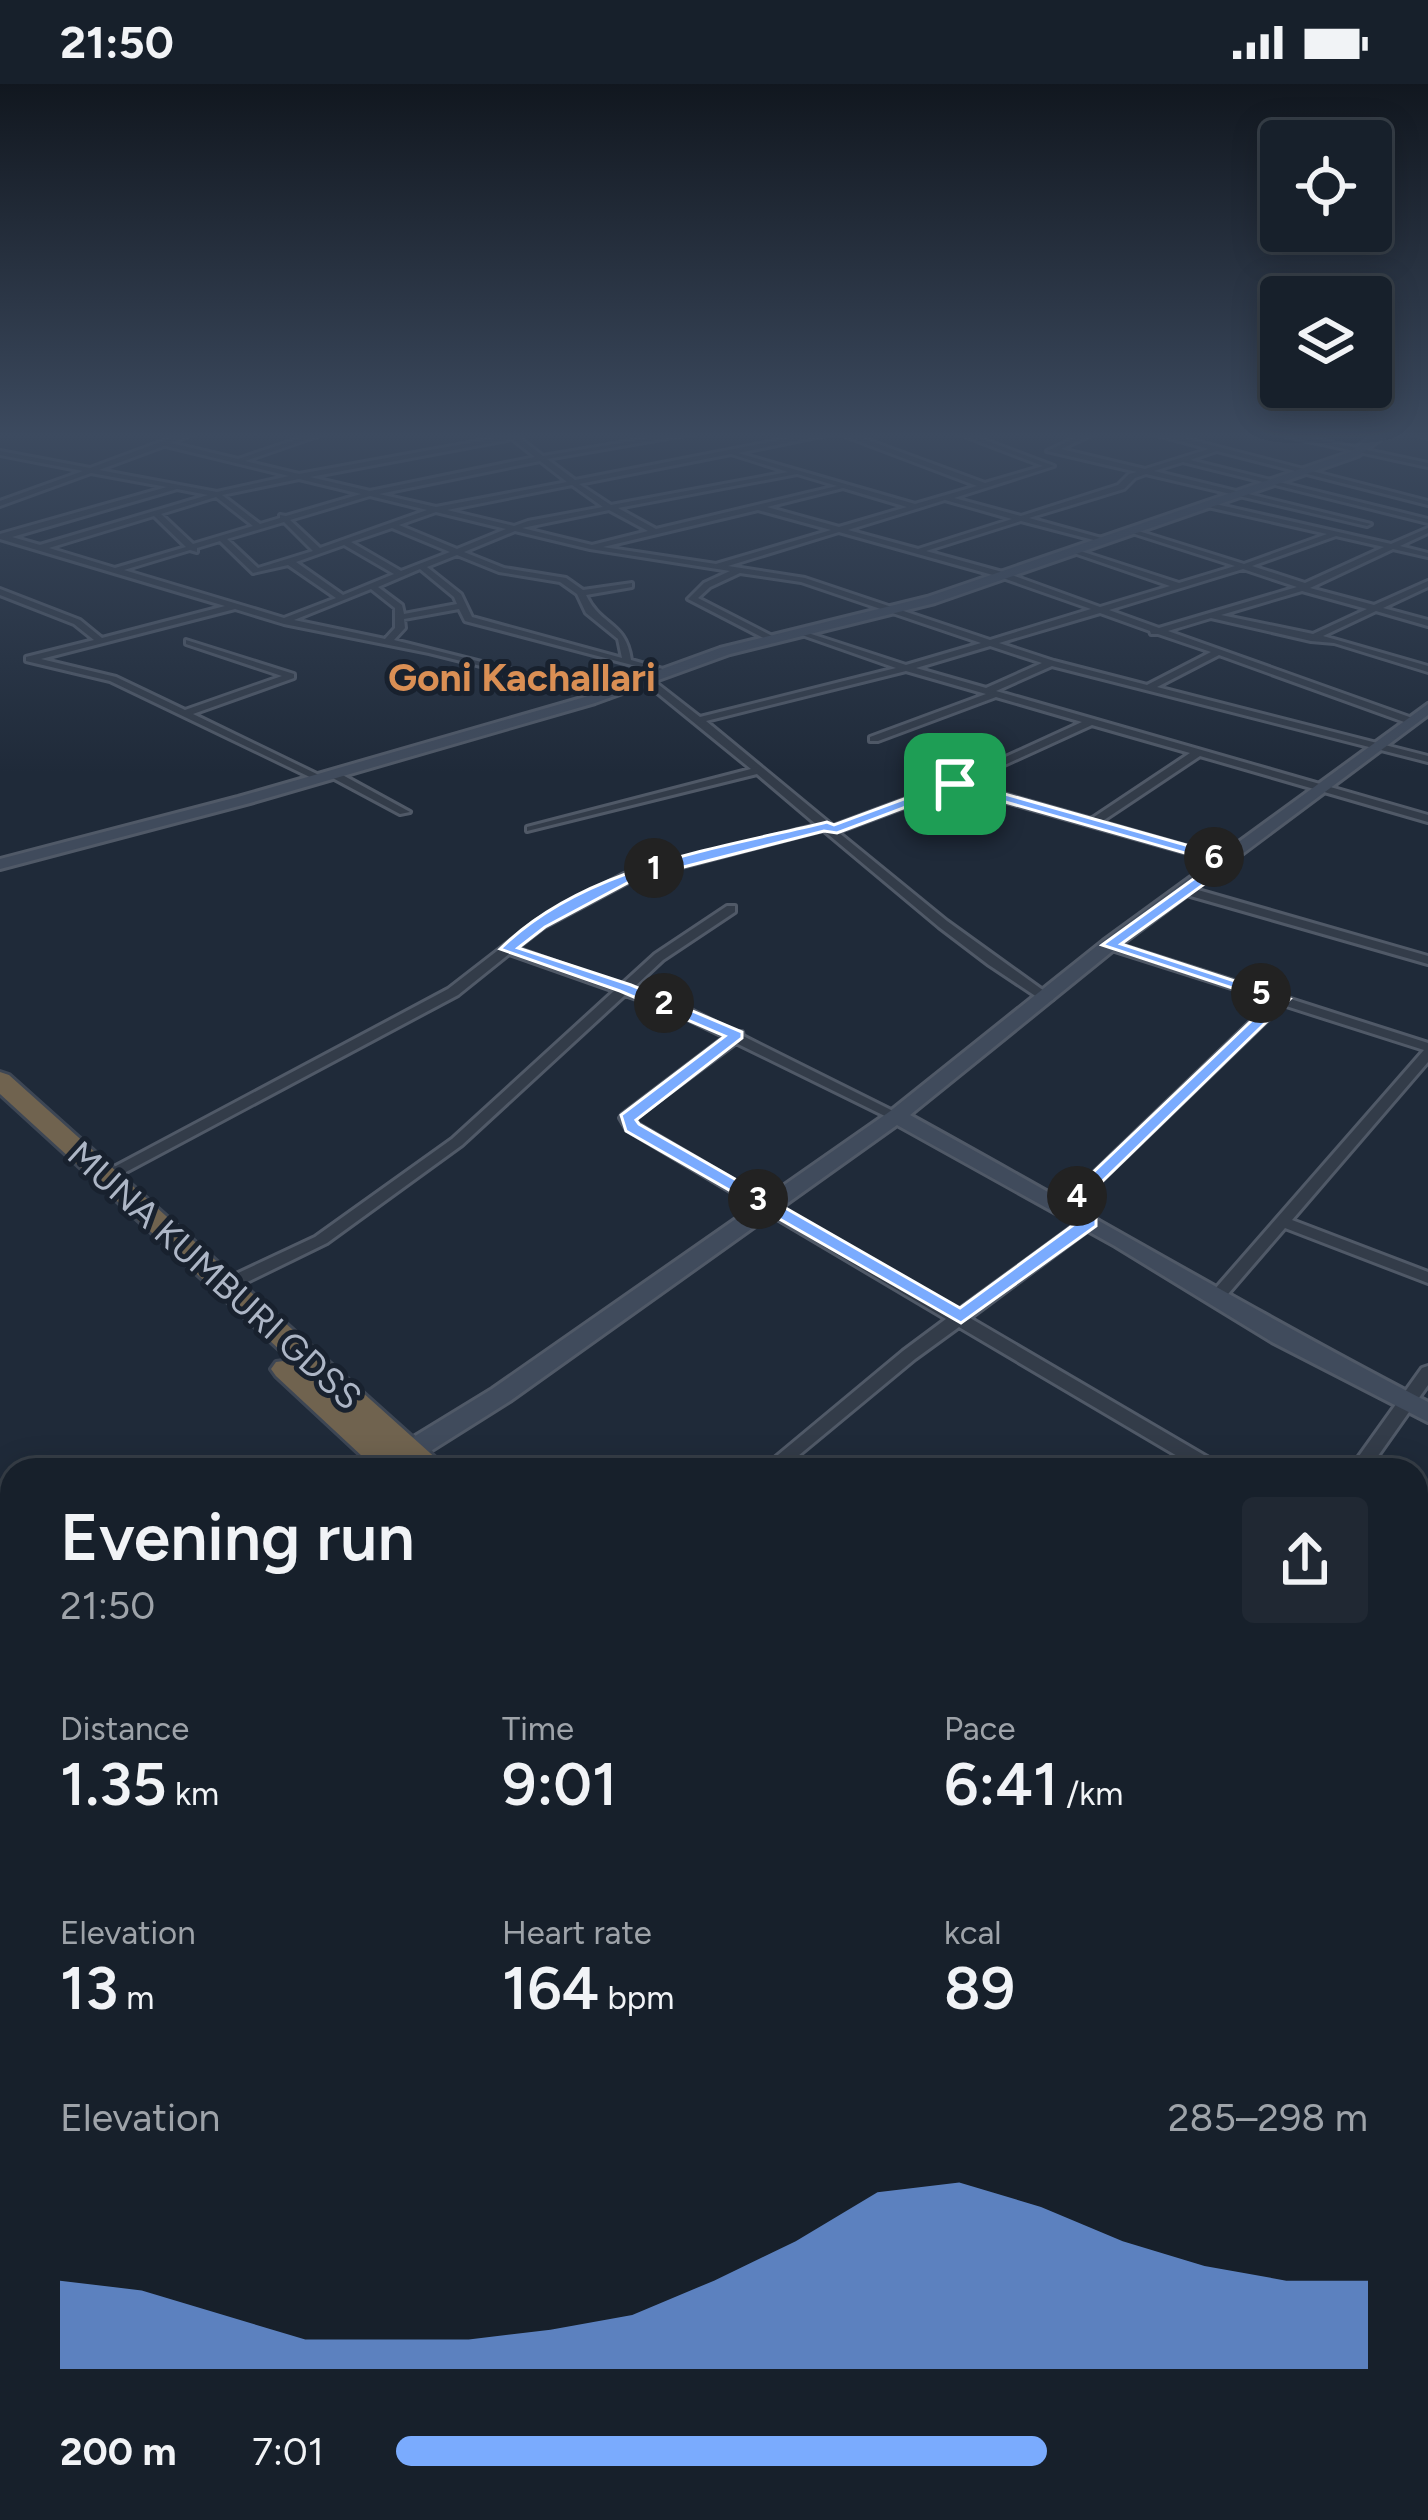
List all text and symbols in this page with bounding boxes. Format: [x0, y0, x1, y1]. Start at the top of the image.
text: 21:50 [60, 15, 174, 69]
map controls [1260, 120, 1392, 408]
button: locate [1260, 120, 1392, 252]
button: layers [1260, 276, 1392, 408]
district label: Goni Kachallari [388, 654, 656, 701]
pin [904, 733, 1006, 835]
icon: arrive [922, 751, 988, 817]
pin: 6 [1184, 827, 1244, 887]
text: 6 [1204, 837, 1224, 876]
pin: 1 [624, 838, 684, 898]
text: 1 [647, 848, 661, 887]
pin: 5 [1231, 963, 1291, 1023]
pin: 2 [634, 973, 694, 1033]
text: 5 [1251, 973, 1271, 1012]
text: 2 [654, 983, 674, 1022]
street label: MUNA KUMBURI GDSS [59, 1132, 370, 1418]
pin: 4 [1047, 1166, 1107, 1226]
pin: 3 [728, 1169, 788, 1229]
text: 4 [1067, 1176, 1087, 1215]
text: 3 [749, 1179, 767, 1218]
text: Evening run [60, 1497, 415, 1577]
button: share [1242, 1497, 1368, 1623]
text: 21:50 [60, 1582, 155, 1629]
text: Distance [60, 1709, 189, 1748]
text: Time [502, 1709, 574, 1748]
text: Pace [944, 1709, 1015, 1748]
text: 1.35 [60, 1748, 167, 1820]
text: 9:01 [502, 1748, 617, 1820]
text: 6:41 [944, 1748, 1058, 1820]
text: km [167, 1774, 219, 1813]
text: /km [1058, 1774, 1123, 1813]
text: Elevation [60, 1913, 196, 1952]
text: Heart rate [502, 1913, 652, 1952]
text: kcal [944, 1913, 1002, 1952]
text: 13 [60, 1952, 118, 2024]
text: 164 [502, 1952, 599, 2024]
text: 89 [944, 1952, 1015, 2024]
text: m [118, 1978, 154, 2017]
text: bpm [599, 1978, 674, 2017]
text: Elevation [60, 2094, 220, 2141]
text: 285–298 m [1168, 2094, 1368, 2141]
text: 200 m [60, 2428, 176, 2475]
text: 7:01 [252, 2428, 324, 2475]

